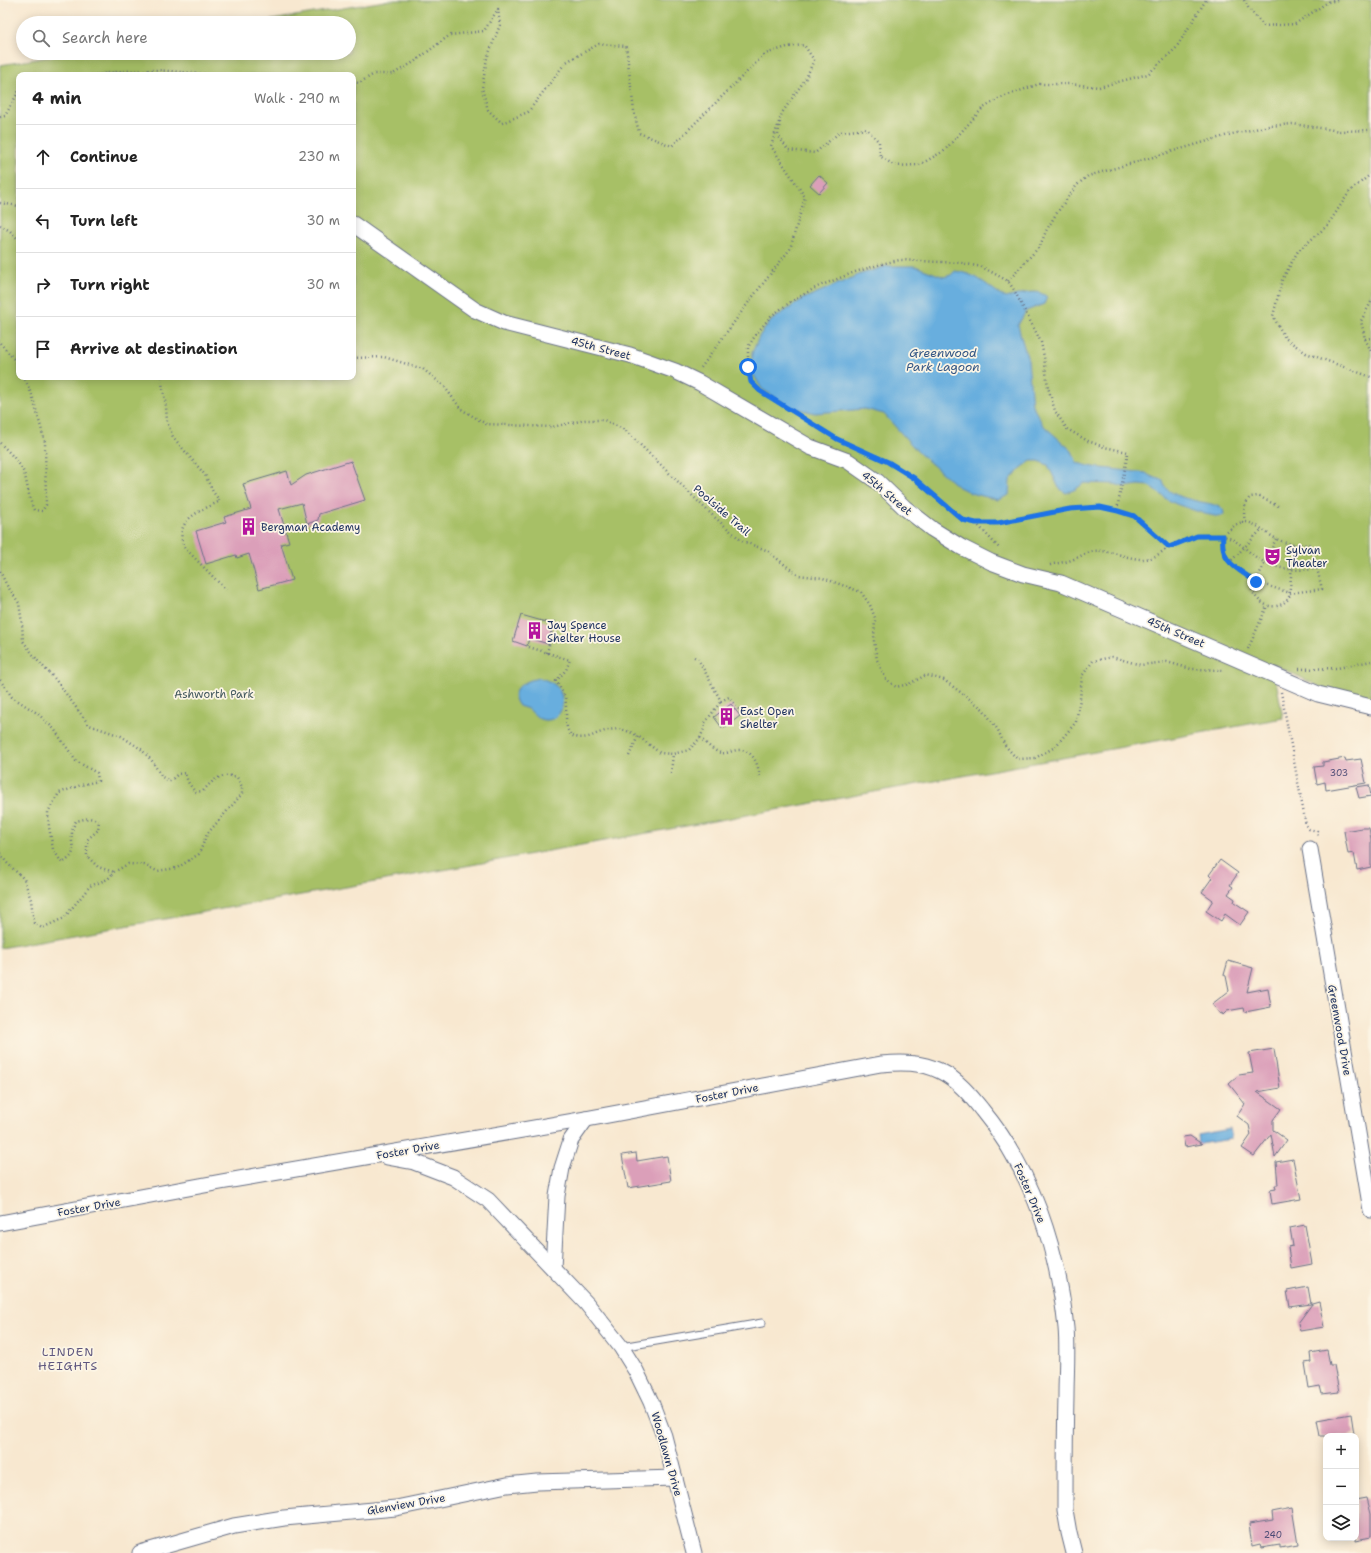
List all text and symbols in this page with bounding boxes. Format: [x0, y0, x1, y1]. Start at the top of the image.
search box [16, 16, 356, 60]
icon: search [30, 27, 52, 49]
text: Search here [62, 28, 148, 48]
text: 4 min [32, 87, 82, 109]
text: Walk · 290 m [254, 90, 340, 107]
icon: ahead [32, 146, 54, 168]
text: Continue [70, 147, 138, 167]
text: 230 m [298, 148, 340, 165]
icon: left [32, 210, 54, 232]
text: Turn left [70, 211, 138, 231]
text: 30 m [306, 212, 340, 229]
icon: right [32, 274, 54, 296]
text: Turn right [70, 275, 150, 295]
text: 30 m [306, 276, 340, 293]
street label: 45th Street [569, 333, 633, 364]
icon: arrive [32, 338, 54, 360]
text: Arrive at destination [70, 339, 238, 359]
water label: Greenwood Park Lagoon [906, 345, 980, 375]
route start [739, 358, 757, 376]
street label: 45th Street [858, 468, 915, 519]
street label: Poolside Trail [690, 481, 754, 540]
building icon: Bergman Academy [238, 517, 258, 537]
place label: Bergman Academy [261, 520, 360, 535]
place label: Sylvan Theater [1286, 543, 1328, 571]
theatre icon: Sylvan Theater [1263, 546, 1283, 566]
route end [1247, 573, 1265, 591]
street label: 45th Street [1144, 613, 1207, 651]
place label: Jay Spence Shelter House [547, 618, 621, 646]
building icon: Jay Spence Shelter House [524, 621, 544, 641]
park label: Ashworth Park [174, 687, 254, 702]
place label: East Open Shelter [740, 704, 795, 732]
building icon: East Open Shelter [717, 707, 737, 727]
house number: 303 [1330, 767, 1348, 779]
street label: Greenwood Drive [1324, 983, 1355, 1077]
street label: Foster Drive [694, 1080, 760, 1107]
street label: Foster Drive [375, 1138, 441, 1163]
street label: Foster Drive [1010, 1161, 1049, 1226]
street label: Foster Drive [56, 1195, 122, 1220]
district label: LINDEN HEIGHTS [38, 1344, 98, 1374]
street label: Woodlawn Drive [647, 1410, 686, 1498]
map controls [1323, 1433, 1359, 1541]
button: + [1323, 1433, 1359, 1469]
button: − [1323, 1469, 1359, 1505]
street label: Glenview Drive [366, 1490, 446, 1519]
button: layers [1323, 1505, 1359, 1541]
house number: 240 [1264, 1529, 1282, 1541]

